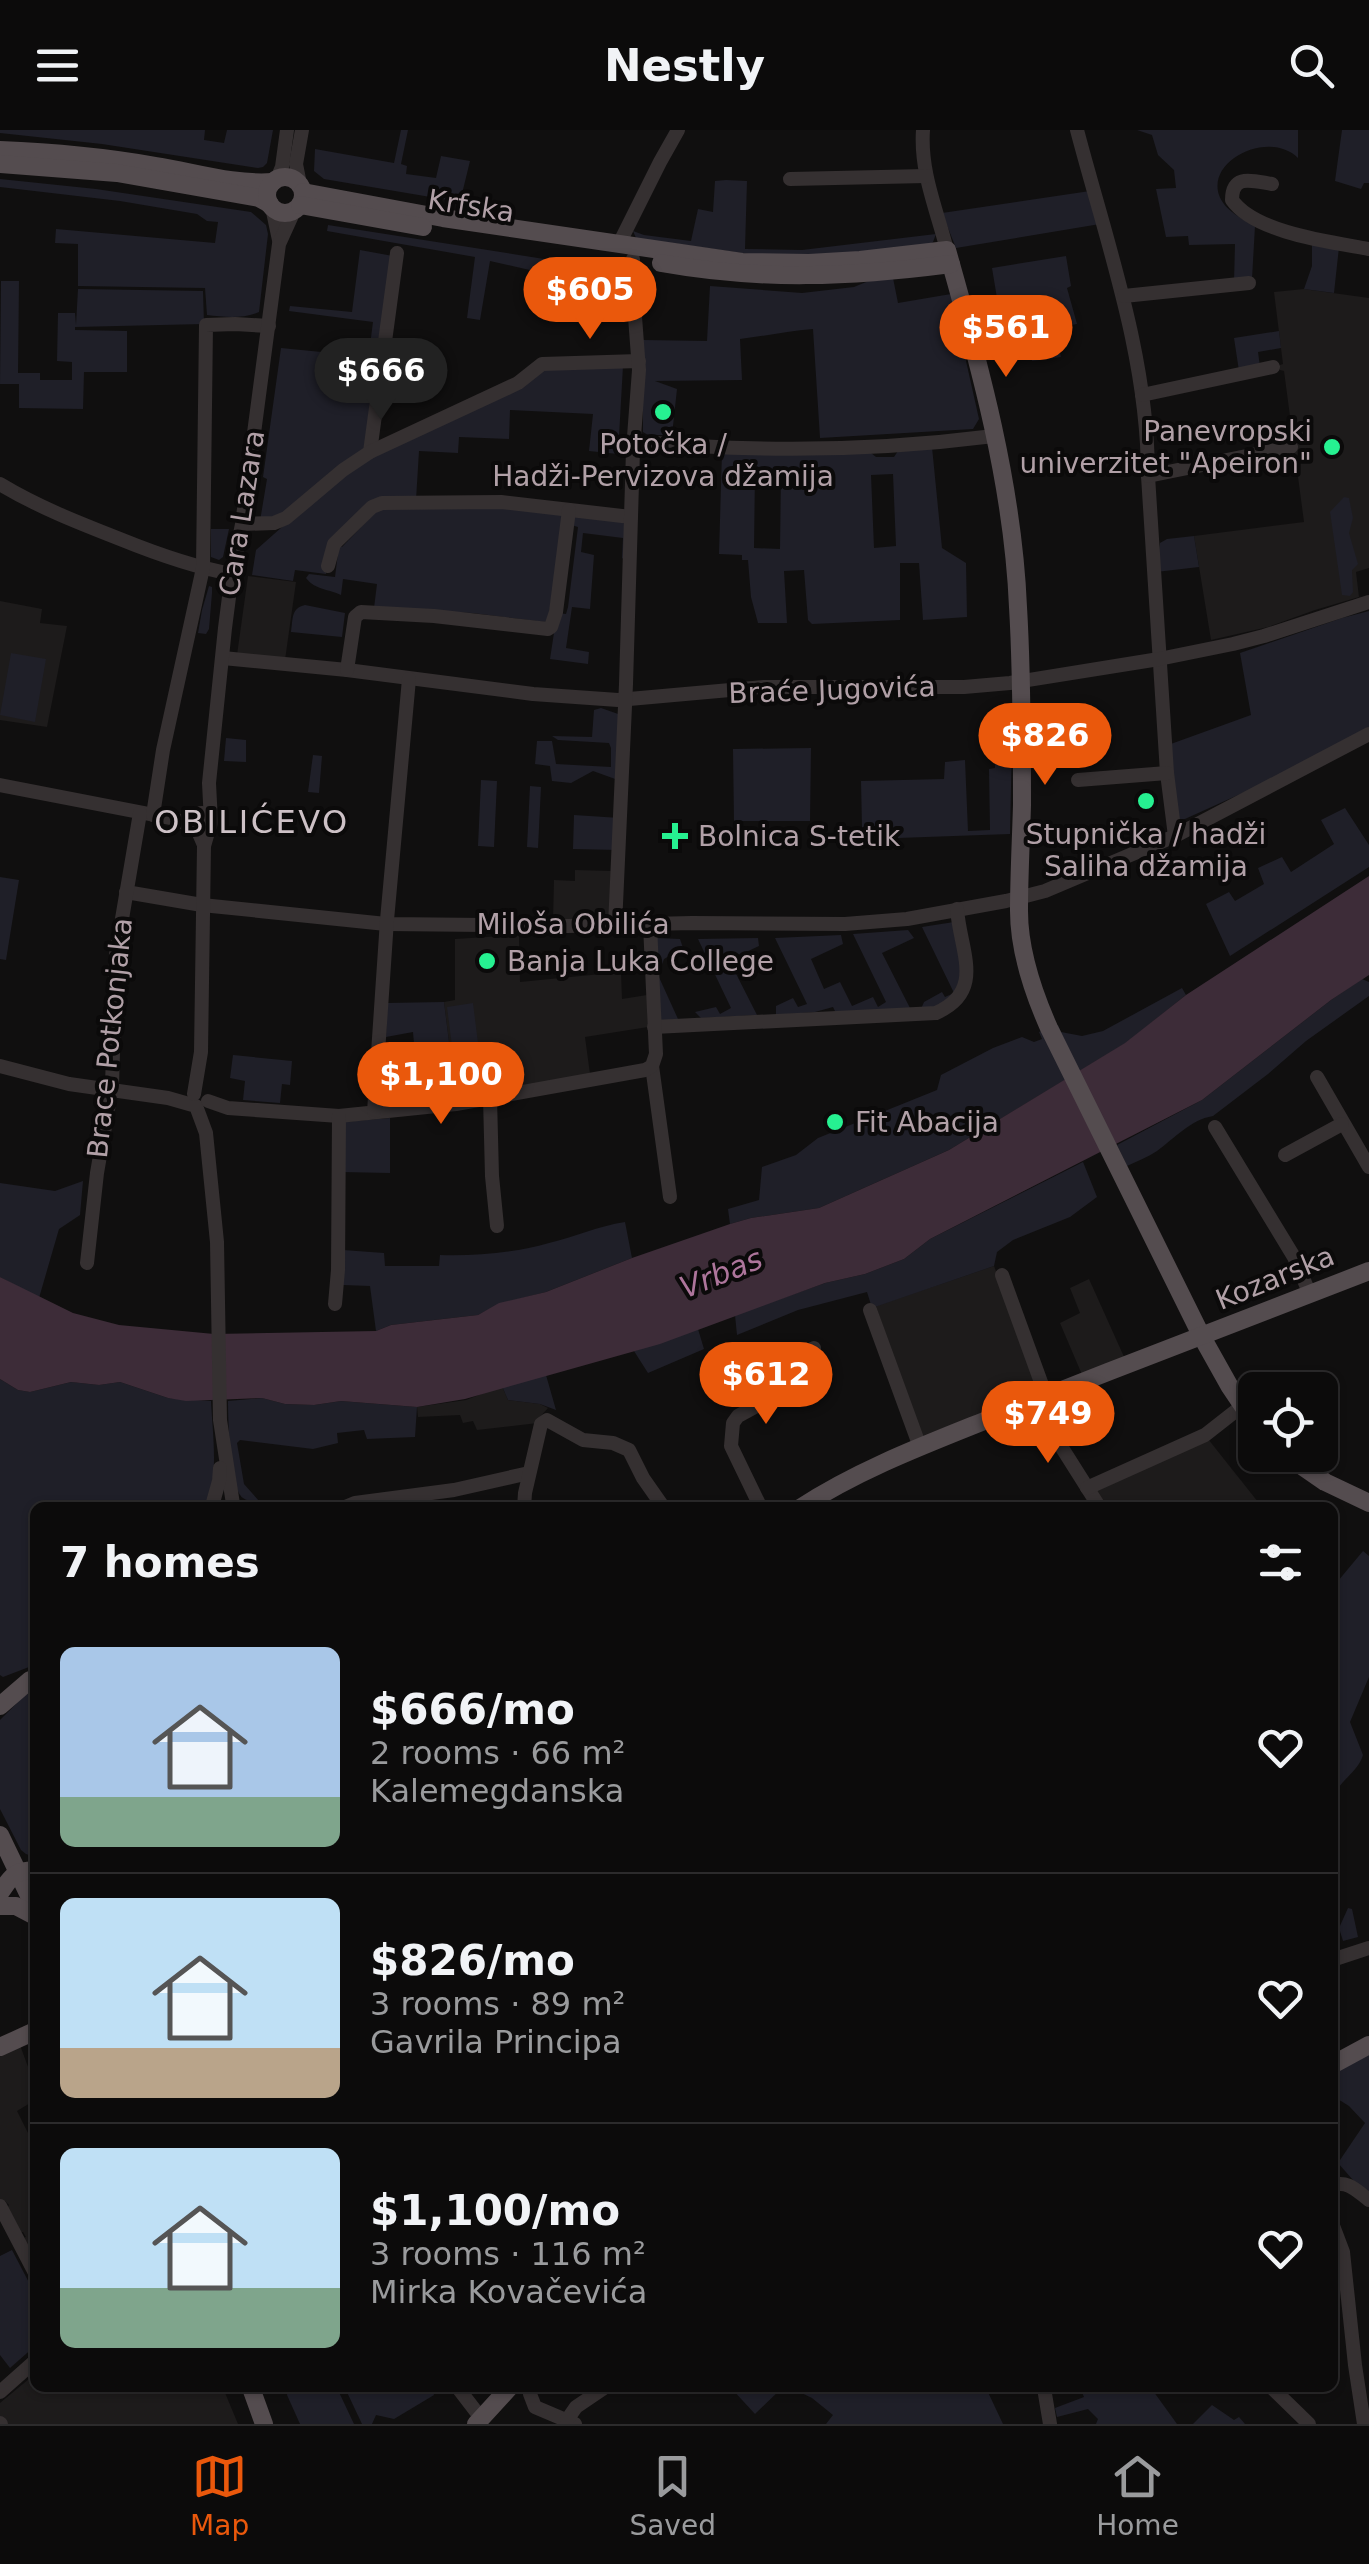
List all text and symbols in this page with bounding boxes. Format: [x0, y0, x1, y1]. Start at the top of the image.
icon: menu [30, 38, 85, 93]
icon: search [1284, 38, 1339, 93]
text: Nestly [604, 39, 765, 92]
street label: Krfska [425, 183, 517, 229]
pin: $605 [531, 257, 649, 342]
text: $605 [545, 270, 635, 308]
pin: $561 [947, 295, 1065, 380]
text: $561 [961, 308, 1051, 346]
pin: $666 [322, 338, 440, 423]
text: $666 [336, 351, 426, 389]
marker: Potočka / Hadži-Pervizova džamija [652, 401, 674, 423]
place label: Panevropski univerzitet "Apeiron" [1019, 415, 1312, 480]
street label: Cara Lazara [213, 428, 271, 598]
place label: Potočka / Hadži-Pervizova džamija [492, 428, 834, 493]
marker: Panevropski univerzitet "Apeiron" [1321, 436, 1343, 458]
street label: Braće Jugovića [728, 670, 936, 710]
pin: $826 [986, 703, 1104, 788]
text: $826 [1000, 716, 1090, 754]
marker: Stupnička / hadži Saliha džamija [1135, 790, 1157, 812]
district label: OBILIĆEVO [154, 802, 350, 841]
place label: Stupnička / hadži Saliha džamija [1026, 818, 1266, 883]
place label: Bolnica S-tetik [698, 820, 901, 853]
marker: Bolnica S-tetik [662, 823, 688, 849]
street label: Miloša Obilića [476, 908, 670, 941]
street label: Brace Potkonjaka [81, 916, 139, 1160]
place label: Banja Luka College [507, 945, 774, 978]
marker: Banja Luka College [476, 950, 498, 972]
pin: $1,100 [360, 1042, 522, 1127]
text: $1,100 [379, 1055, 503, 1093]
place label: Fit Abacija [855, 1106, 999, 1139]
marker: Fit Abacija [824, 1111, 846, 1133]
street label: Kozarska [1211, 1239, 1339, 1317]
water label: Vrbas [675, 1241, 767, 1305]
pin: $612 [707, 1342, 825, 1427]
text: $612 [721, 1355, 811, 1393]
map controls [1238, 1372, 1338, 1472]
button: locate [1238, 1372, 1338, 1472]
pin: $749 [989, 1381, 1107, 1466]
text: $749 [1003, 1394, 1093, 1432]
icon: filters [1253, 1535, 1308, 1590]
text: 7 homes [60, 1538, 260, 1587]
text: $666/mo [370, 1685, 575, 1734]
icon: home [140, 1687, 260, 1807]
icon: heart [1253, 1720, 1308, 1775]
text: 2 rooms · 66 m² [370, 1734, 625, 1772]
text: Kalemegdanska [370, 1772, 624, 1810]
text: $826/mo [370, 1936, 575, 1985]
icon: home [140, 1938, 260, 2058]
icon: heart [1253, 1971, 1308, 2026]
text: 3 rooms · 89 m² [370, 1985, 625, 2023]
text: Gavrila Principa [370, 2023, 622, 2061]
text: $1,100/mo [370, 2186, 620, 2235]
icon: home [140, 2188, 260, 2308]
icon: heart [1253, 2221, 1308, 2276]
text: 3 rooms · 116 m² [370, 2235, 646, 2273]
text: Mirka Kovačevića [370, 2273, 647, 2311]
tab: Map [190, 2449, 249, 2542]
tab: Saved [629, 2449, 716, 2542]
tab: Home [1096, 2449, 1179, 2542]

